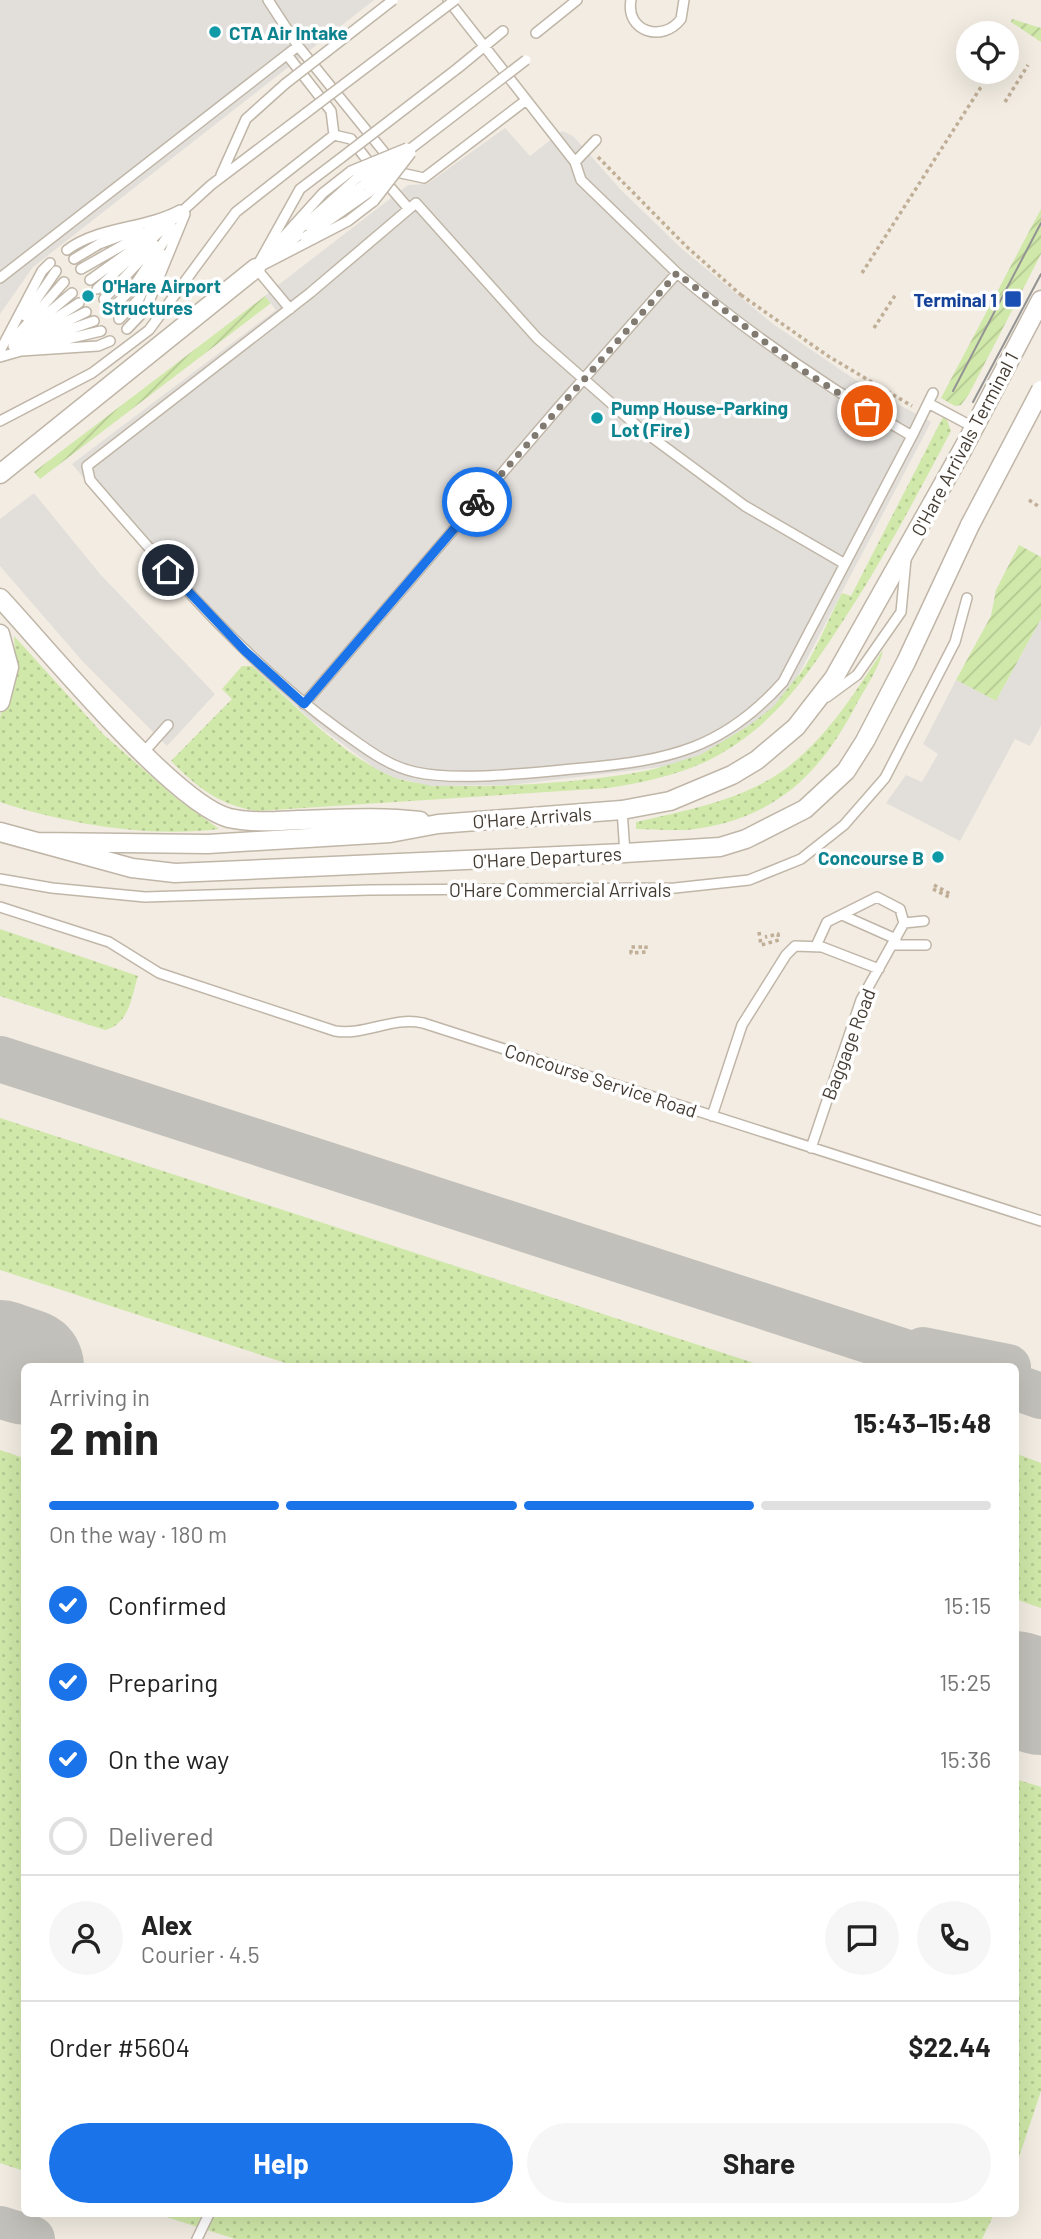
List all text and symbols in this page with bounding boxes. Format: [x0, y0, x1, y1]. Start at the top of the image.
place label: CTA Air Intake [229, 21, 348, 44]
map controls [956, 21, 1019, 84]
button: locate [956, 21, 1019, 84]
marker: CTA Air Intake [207, 24, 223, 40]
place label: O'Hare Airport Structures [102, 274, 221, 319]
marker: O'Hare Airport Structures [80, 288, 96, 304]
place label: Terminal 1 [914, 288, 997, 311]
marker: Terminal 1 [1003, 289, 1023, 309]
street label: O'Hare Arrivals Terminal 1 [906, 348, 1022, 540]
pin [837, 381, 897, 441]
icon: bag [848, 392, 886, 430]
place label: Pump House-Parking Lot (Fire) [611, 396, 788, 441]
marker: Pump House-Parking Lot (Fire) [589, 410, 605, 426]
courier [442, 467, 512, 537]
icon: bike [458, 483, 496, 521]
pin [138, 540, 198, 600]
icon: home [149, 551, 187, 589]
street label: O'Hare Arrivals [472, 801, 592, 833]
street label: O'Hare Departures [472, 842, 622, 872]
place label: Concourse B [818, 846, 924, 869]
marker: Concourse B [930, 849, 946, 865]
street label: O'Hare Commercial Arrivals [449, 878, 671, 901]
street label: Baggage Road [816, 985, 880, 1103]
street label: Concourse Service Road [502, 1038, 700, 1122]
text: Arriving in [49, 1383, 150, 1411]
text: 15:43–15:48 [854, 1407, 991, 1438]
text: 2 min [49, 1409, 159, 1464]
text: On the way · 180 m [49, 1520, 227, 1548]
icon: check [49, 1586, 87, 1624]
text: Confirmed [108, 1589, 227, 1620]
text: 15:15 [943, 1591, 991, 1619]
icon: check [49, 1663, 87, 1701]
text: Preparing [108, 1666, 218, 1697]
text: 15:25 [939, 1668, 991, 1696]
icon: check [49, 1740, 87, 1778]
text: On the way [108, 1743, 229, 1774]
text: 15:36 [940, 1745, 991, 1773]
text: Delivered [108, 1820, 214, 1851]
button: person [49, 1901, 123, 1975]
button: chat [825, 1901, 899, 1975]
button: phone [917, 1901, 991, 1975]
text: Alex [141, 1909, 192, 1940]
text: Courier · 4.5 [141, 1940, 260, 1968]
text: Order #5604 [49, 2031, 190, 2062]
text: $22.44 [909, 2031, 991, 2062]
button: Help [49, 2123, 513, 2203]
button: Share [527, 2123, 991, 2203]

